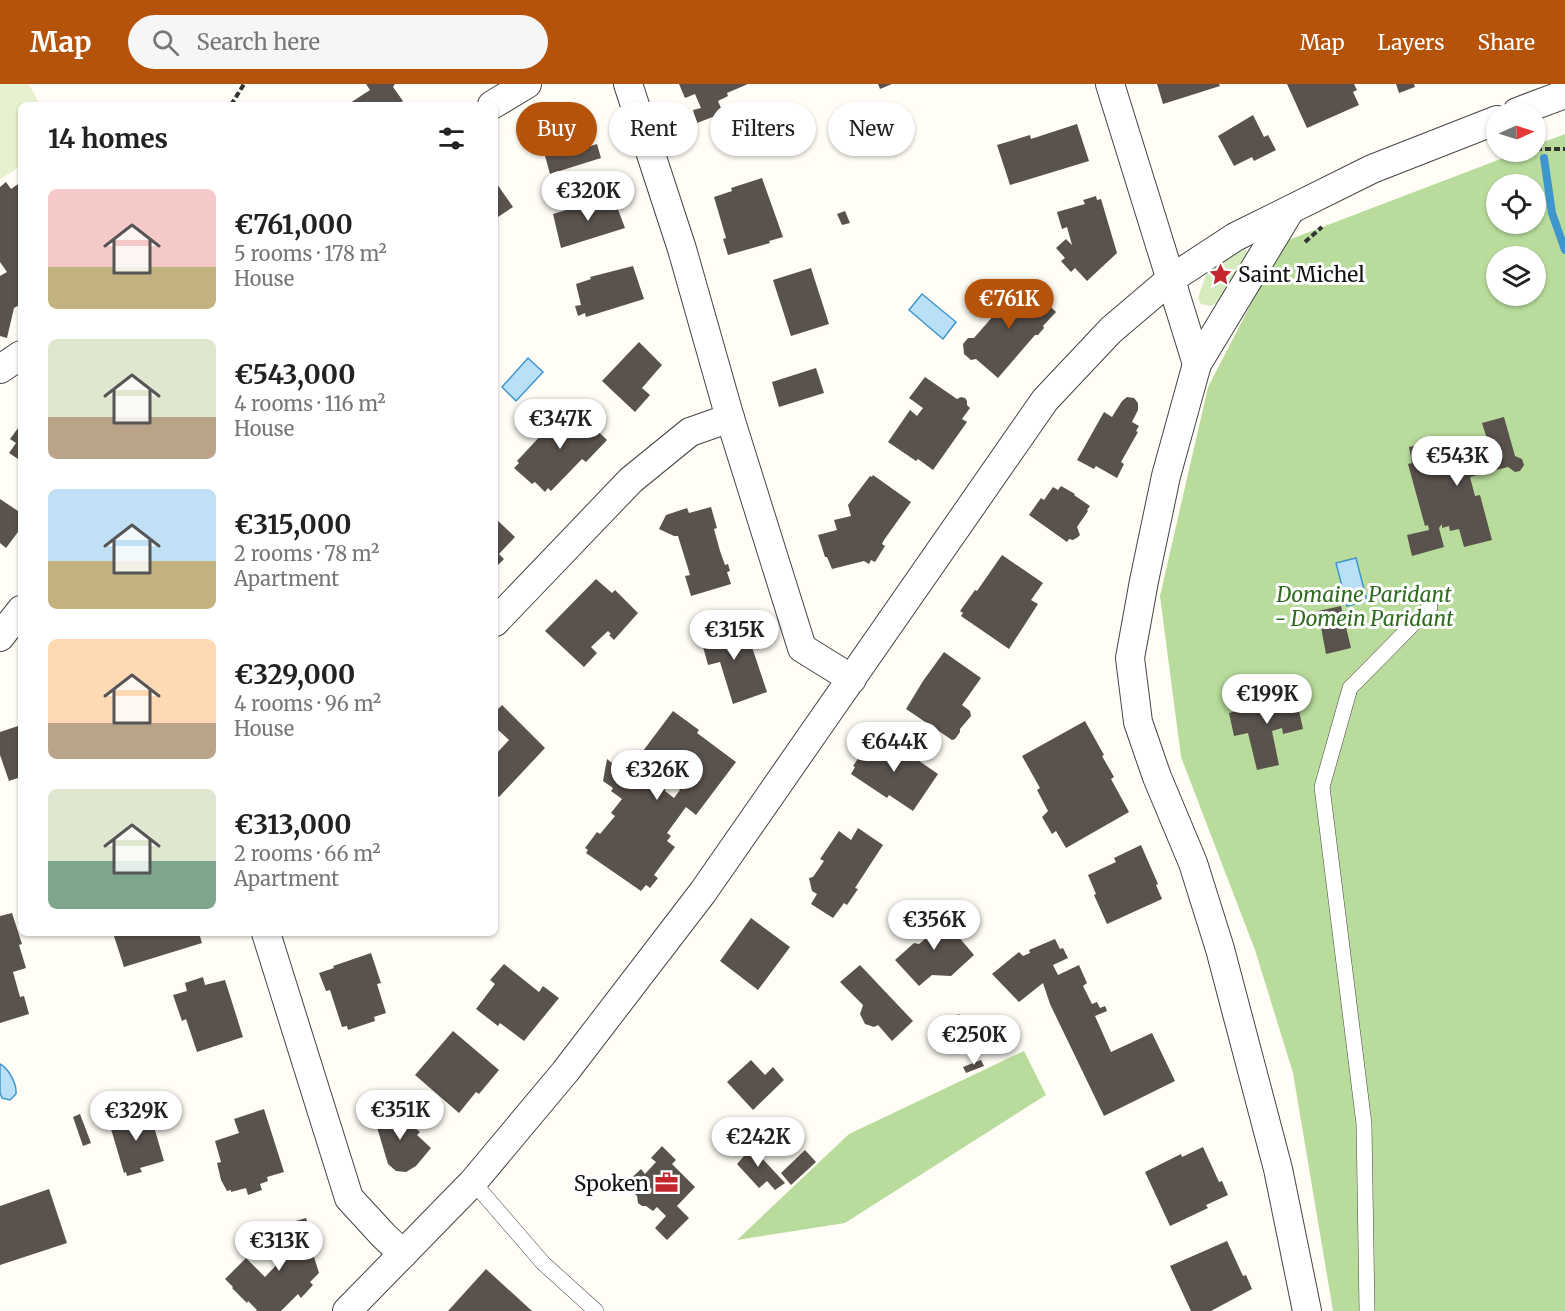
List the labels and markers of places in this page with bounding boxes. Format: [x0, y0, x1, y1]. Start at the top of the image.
pin: €320K [546, 171, 630, 222]
place icon: Saint Michel [1207, 261, 1233, 287]
place label: Saint Michel [1238, 261, 1365, 288]
pin: €761K [967, 279, 1051, 330]
pin: €347K [518, 399, 602, 450]
pin: €543K [1415, 436, 1499, 487]
pin: €315K [692, 610, 776, 661]
pin: €199K [1225, 674, 1309, 725]
pin: €644K [852, 722, 936, 773]
pin: €326K [615, 750, 699, 801]
pin: €356K [892, 900, 976, 951]
pin: €250K [932, 1015, 1016, 1066]
pin: €351K [358, 1090, 442, 1141]
pin: €329K [94, 1091, 178, 1142]
pin: €242K [716, 1117, 800, 1168]
place label: Spoken [574, 1170, 649, 1197]
office icon: Spoken [654, 1170, 680, 1196]
pin: €313K [237, 1221, 321, 1272]

